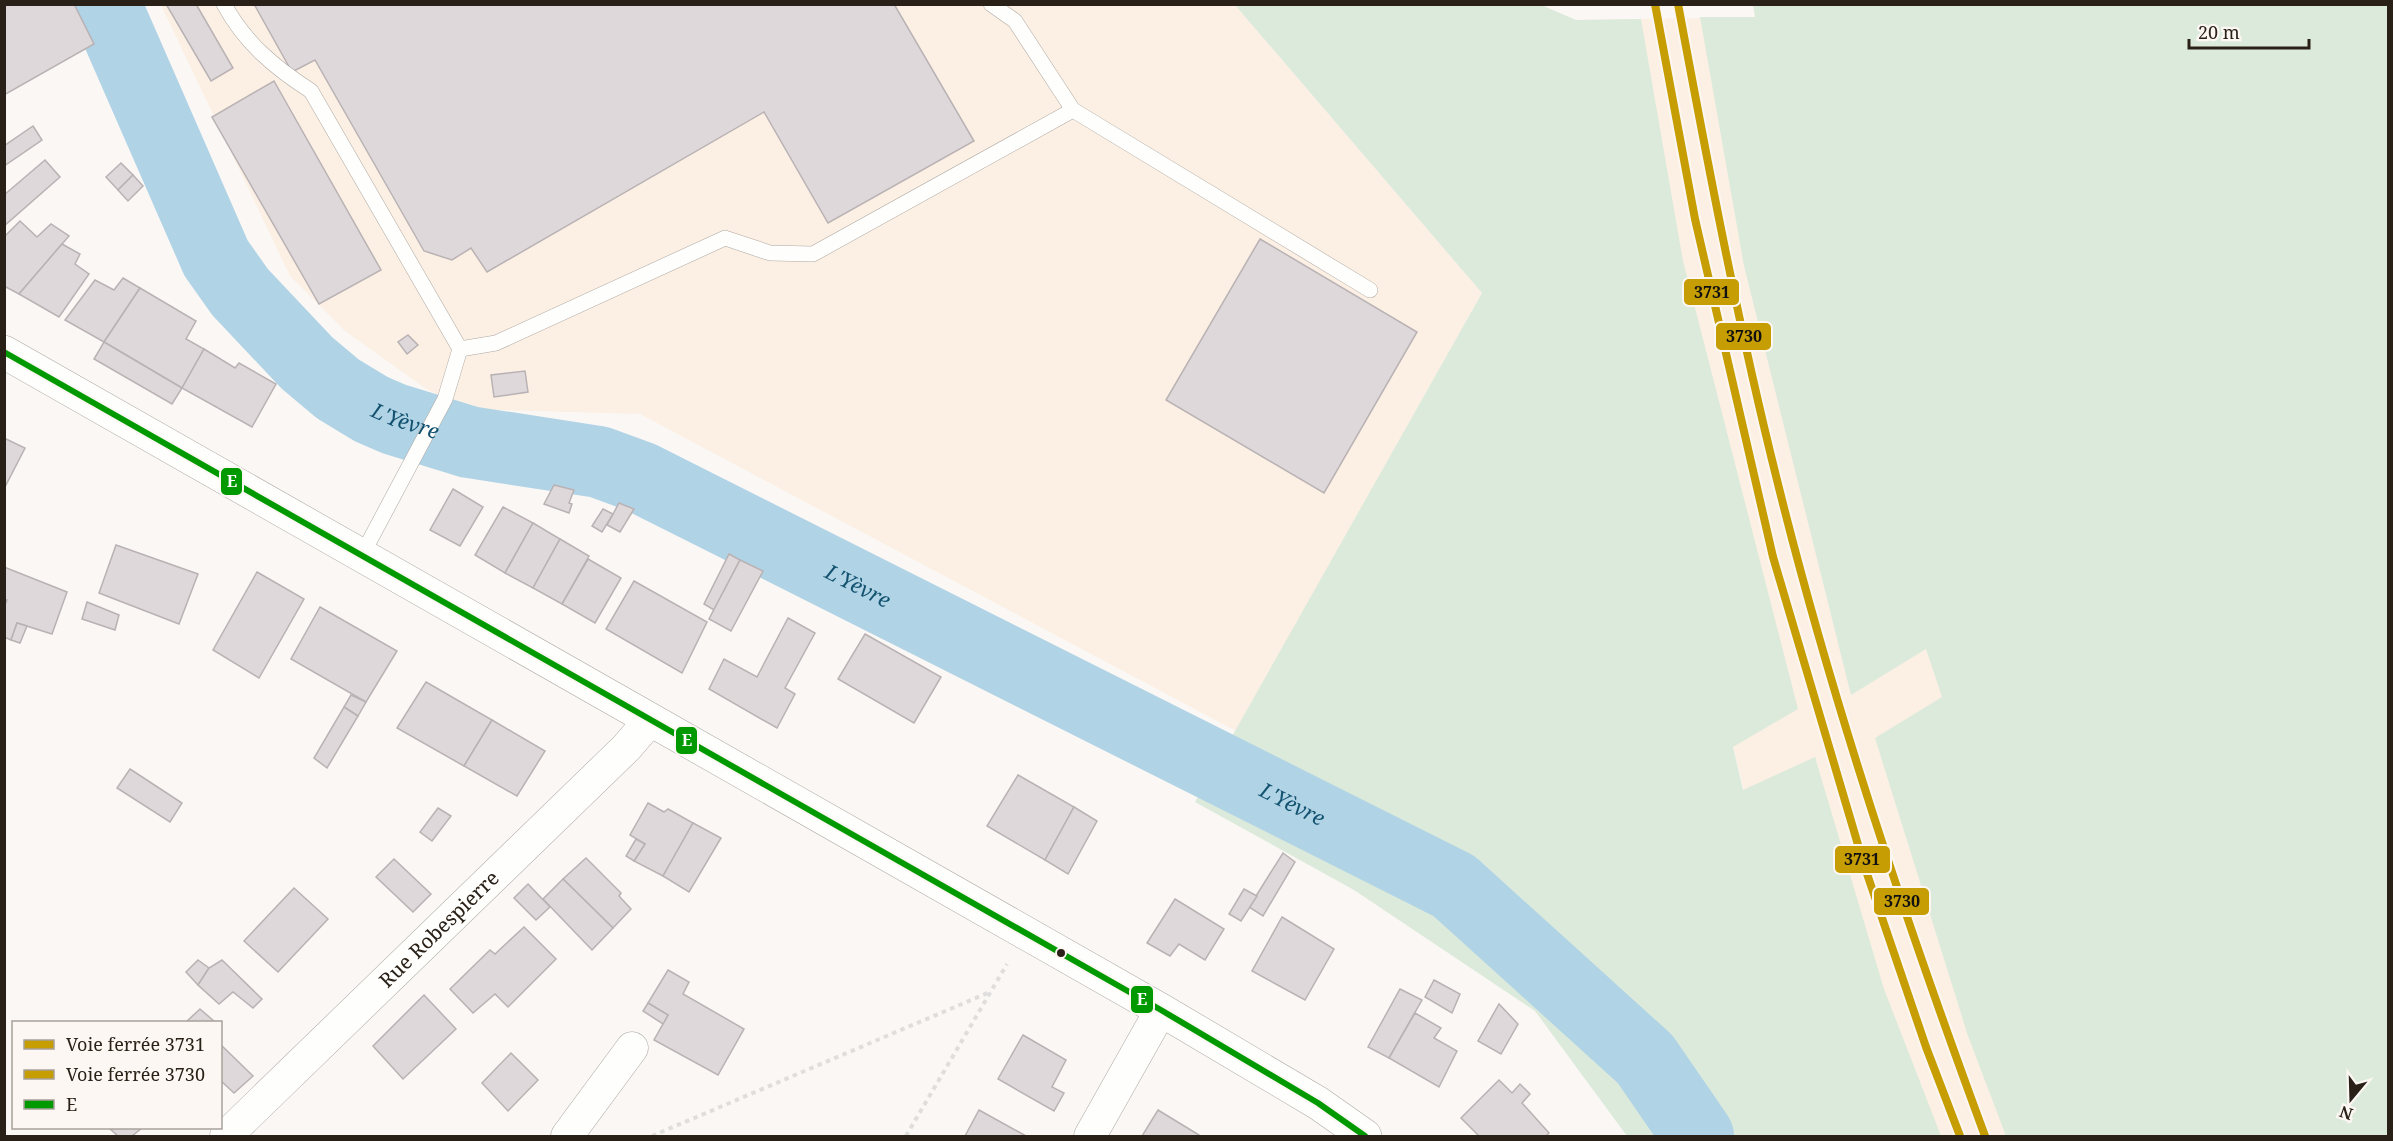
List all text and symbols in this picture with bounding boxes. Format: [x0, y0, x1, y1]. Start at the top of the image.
scale bar [2189, 12, 2309, 50]
text: 20 m [2198, 20, 2240, 44]
line badge: 3731 [1683, 278, 1740, 306]
text: 3731 [1694, 281, 1730, 303]
line badge: 3730 [1715, 322, 1772, 351]
text: 3730 [1726, 325, 1762, 347]
water label: L'Yèvre [366, 396, 443, 445]
line badge: E [220, 467, 243, 496]
text: E [227, 470, 237, 492]
water label: L'Yèvre [820, 557, 896, 614]
line badge: E [675, 726, 698, 755]
text: E [682, 729, 692, 751]
water label: L'Yèvre [1254, 775, 1330, 832]
line badge: 3731 [1834, 845, 1891, 874]
text: 3731 [1844, 848, 1880, 870]
street label: Rue Robespierre [373, 864, 505, 993]
line badge: 3730 [1873, 887, 1930, 916]
text: 3730 [1884, 890, 1920, 912]
unlabelled marker [1055, 947, 1067, 959]
line badge: E [1130, 985, 1154, 1014]
text: E [1137, 988, 1147, 1010]
legend [12, 1021, 222, 1129]
text: Voie ferrée 3731 [66, 1032, 205, 1056]
text: Voie ferrée 3730 [66, 1062, 205, 1086]
north arrow [2321, 1069, 2381, 1129]
text: E [66, 1092, 77, 1116]
text: N [2336, 1101, 2356, 1126]

